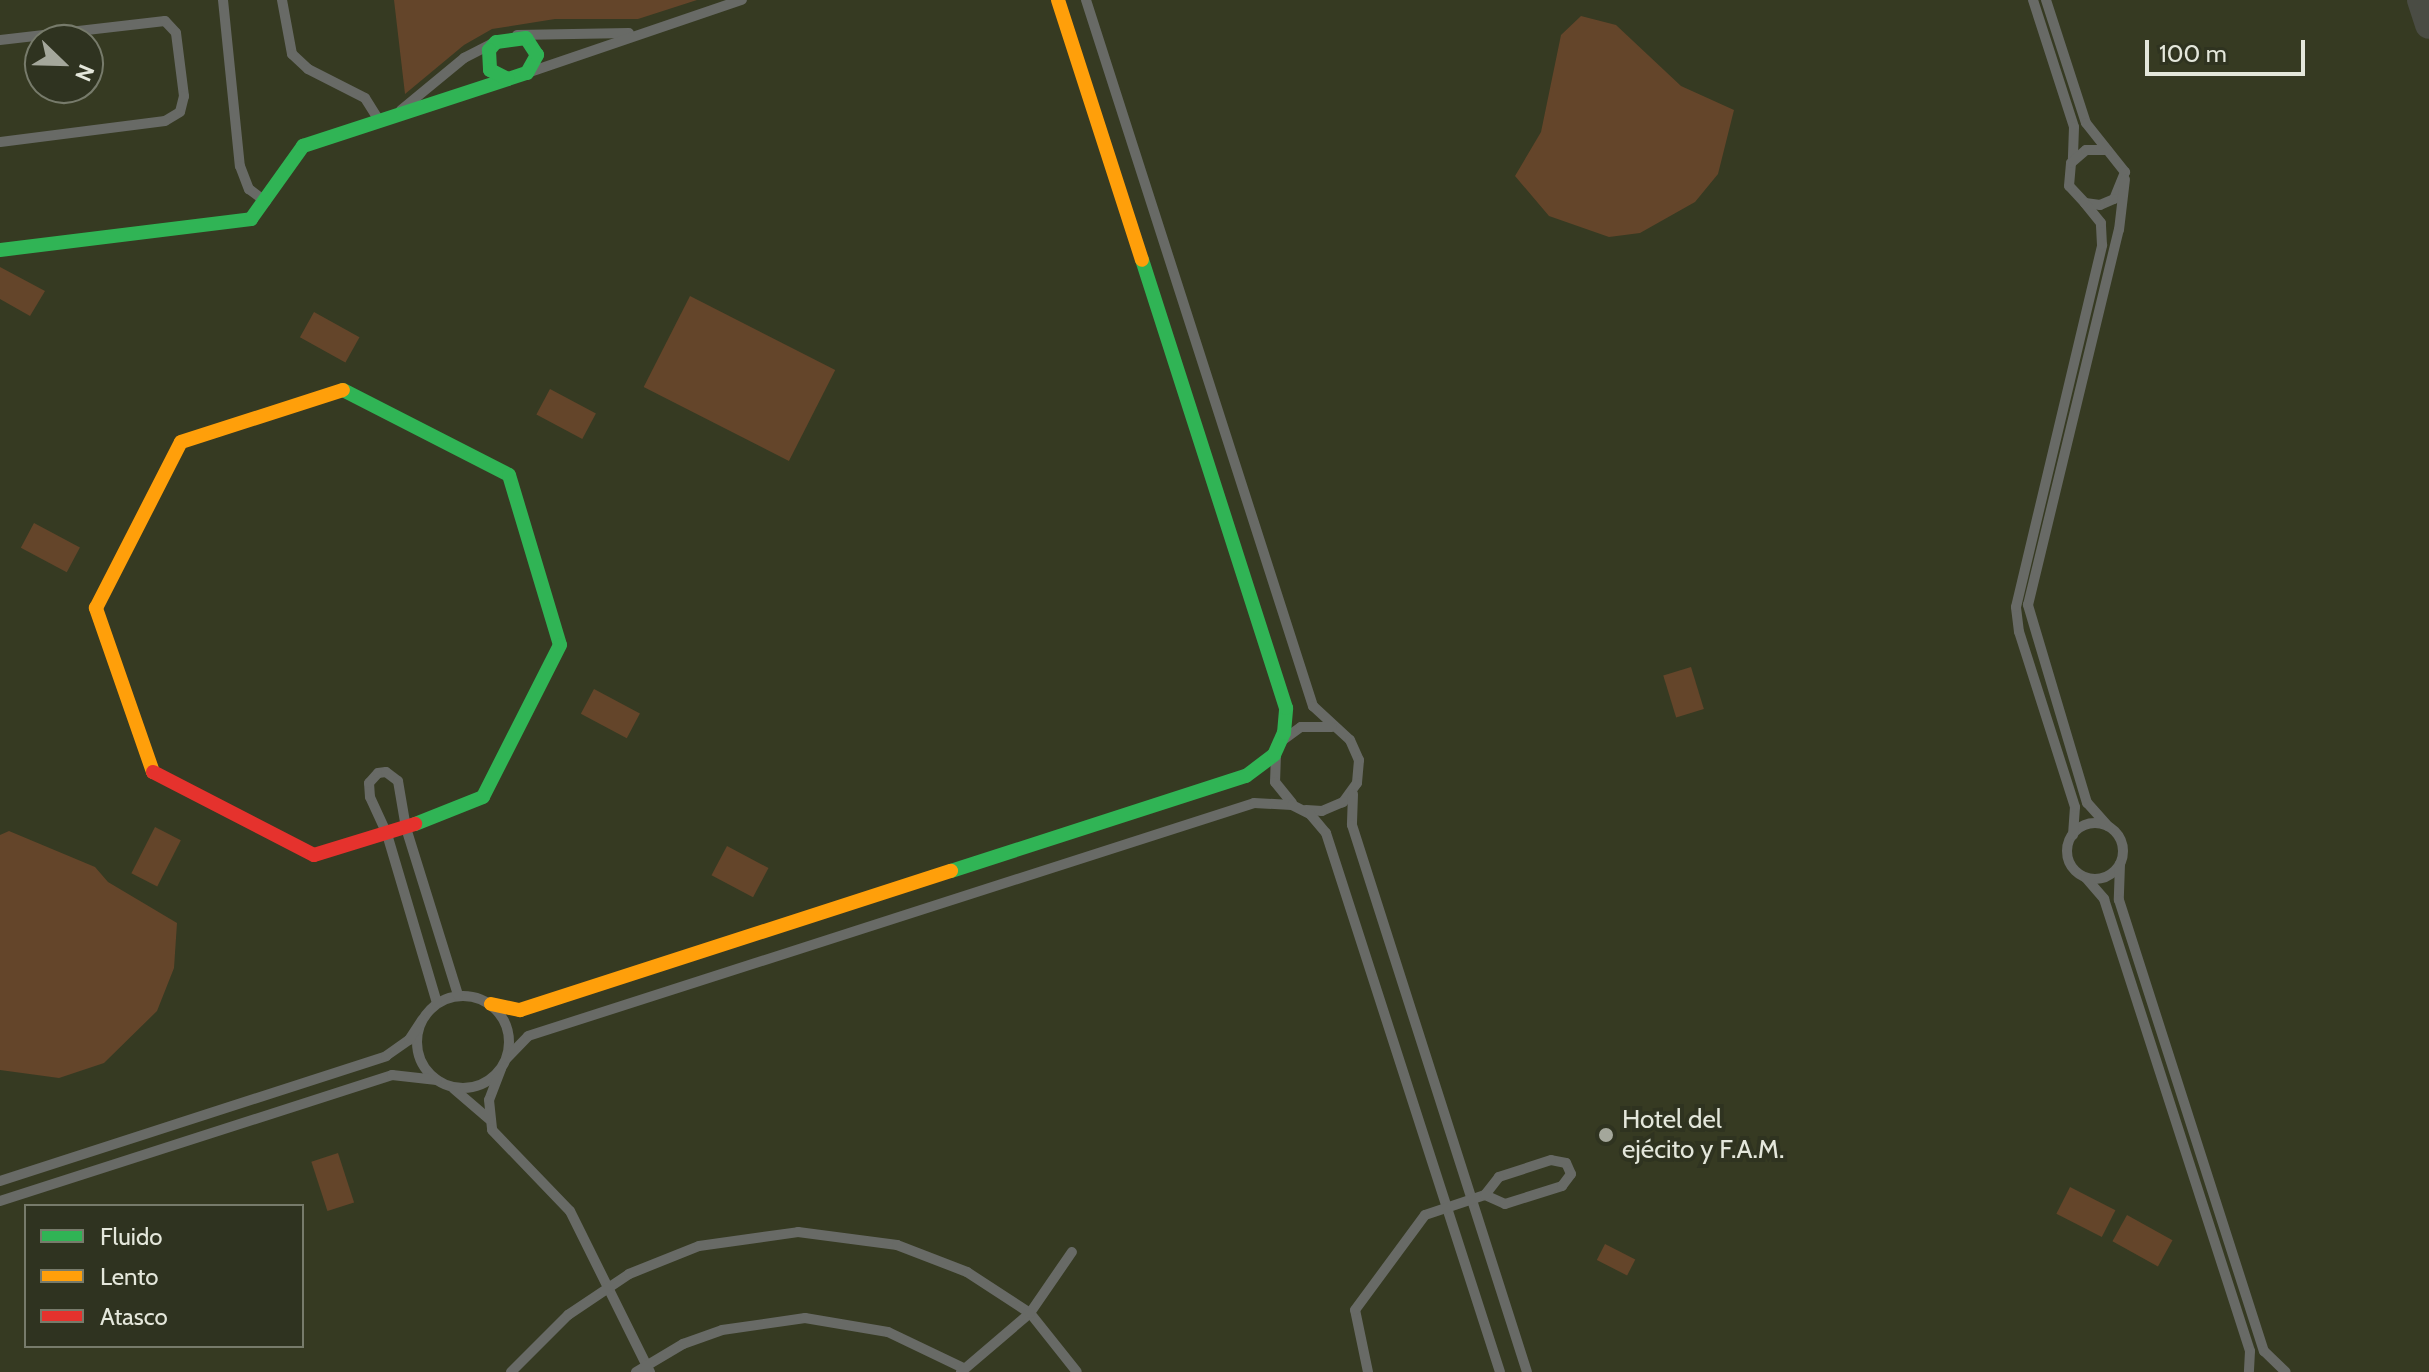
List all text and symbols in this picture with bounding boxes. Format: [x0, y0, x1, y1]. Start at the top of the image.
north arrow [24, 24, 104, 104]
scale bar [2149, 24, 2309, 74]
text: 100 m [2159, 39, 2227, 68]
text: N [69, 60, 100, 85]
place label: Hotel del ejécito y F.A.M. [1622, 1104, 1784, 1166]
marker: Hotel del ejécito y F.A.M. [1597, 1126, 1615, 1144]
legend [24, 1204, 304, 1348]
text: Fluido [100, 1222, 162, 1251]
text: Lento [100, 1262, 159, 1291]
text: Atasco [100, 1302, 168, 1331]

